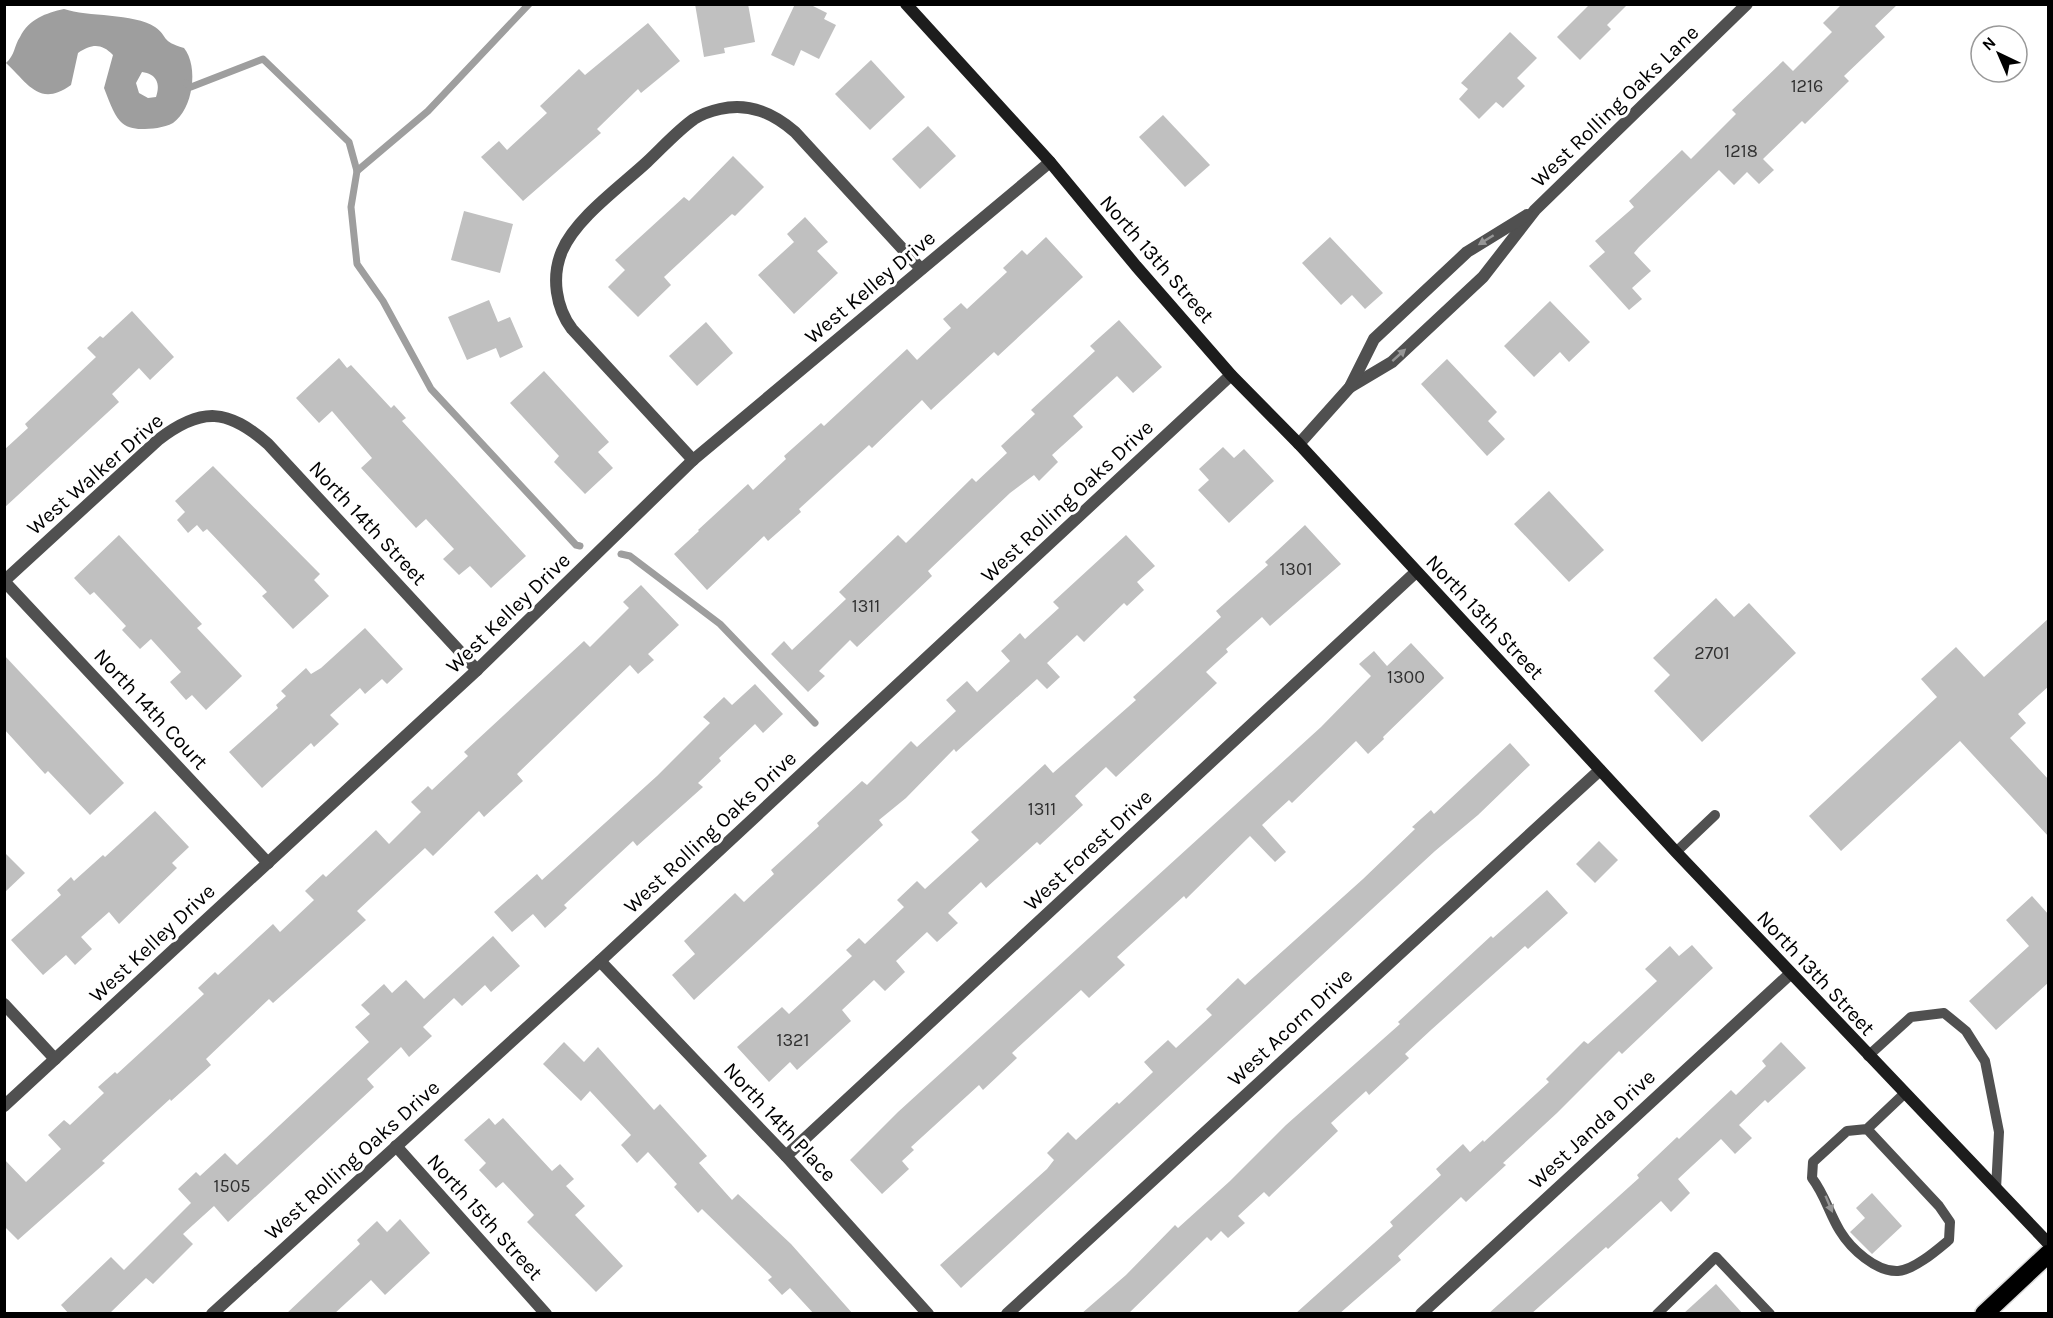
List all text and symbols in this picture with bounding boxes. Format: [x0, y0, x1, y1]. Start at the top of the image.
street label: West Rolling Oaks Lane [1527, 20, 1703, 192]
north arrow [1969, 24, 2029, 84]
text: N [1978, 33, 2000, 54]
house number: 1216 [1791, 75, 1823, 97]
house number: 1218 [1724, 140, 1758, 162]
street label: North 13th Street [1095, 190, 1219, 328]
street label: West Kelley Drive [800, 226, 940, 348]
one-way arrow [1478, 235, 1494, 246]
one-way arrow [1391, 349, 1406, 362]
street label: West Walker Drive [22, 408, 168, 540]
street label: West Rolling Oaks Drive [976, 415, 1158, 587]
street label: North 14th Street [304, 456, 432, 590]
street label: West Kelley Drive [441, 548, 575, 678]
street label: North 13th Street [1421, 550, 1549, 684]
house number: 1301 [1279, 558, 1313, 580]
house number: 1311 [852, 595, 880, 617]
house number: 2701 [1694, 642, 1730, 664]
street label: North 14th Court [89, 644, 213, 774]
house number: 1300 [1387, 666, 1425, 688]
street label: West Rolling Oaks Drive [619, 746, 801, 918]
street label: West Forest Drive [1019, 785, 1157, 915]
house number: 1311 [1028, 798, 1056, 820]
street label: West Kelley Drive [84, 879, 220, 1007]
street label: North 13th Street [1752, 906, 1880, 1040]
street label: West Acorn Drive [1223, 963, 1357, 1091]
house number: 1321 [777, 1029, 809, 1051]
street label: North 14th Place [719, 1058, 841, 1186]
street label: West Janda Drive [1524, 1064, 1660, 1194]
street label: West Rolling Oaks Drive [260, 1075, 444, 1245]
street label: North 15th Street [422, 1149, 548, 1285]
house number: 1505 [214, 1175, 250, 1197]
one-way arrow [1824, 1195, 1834, 1213]

